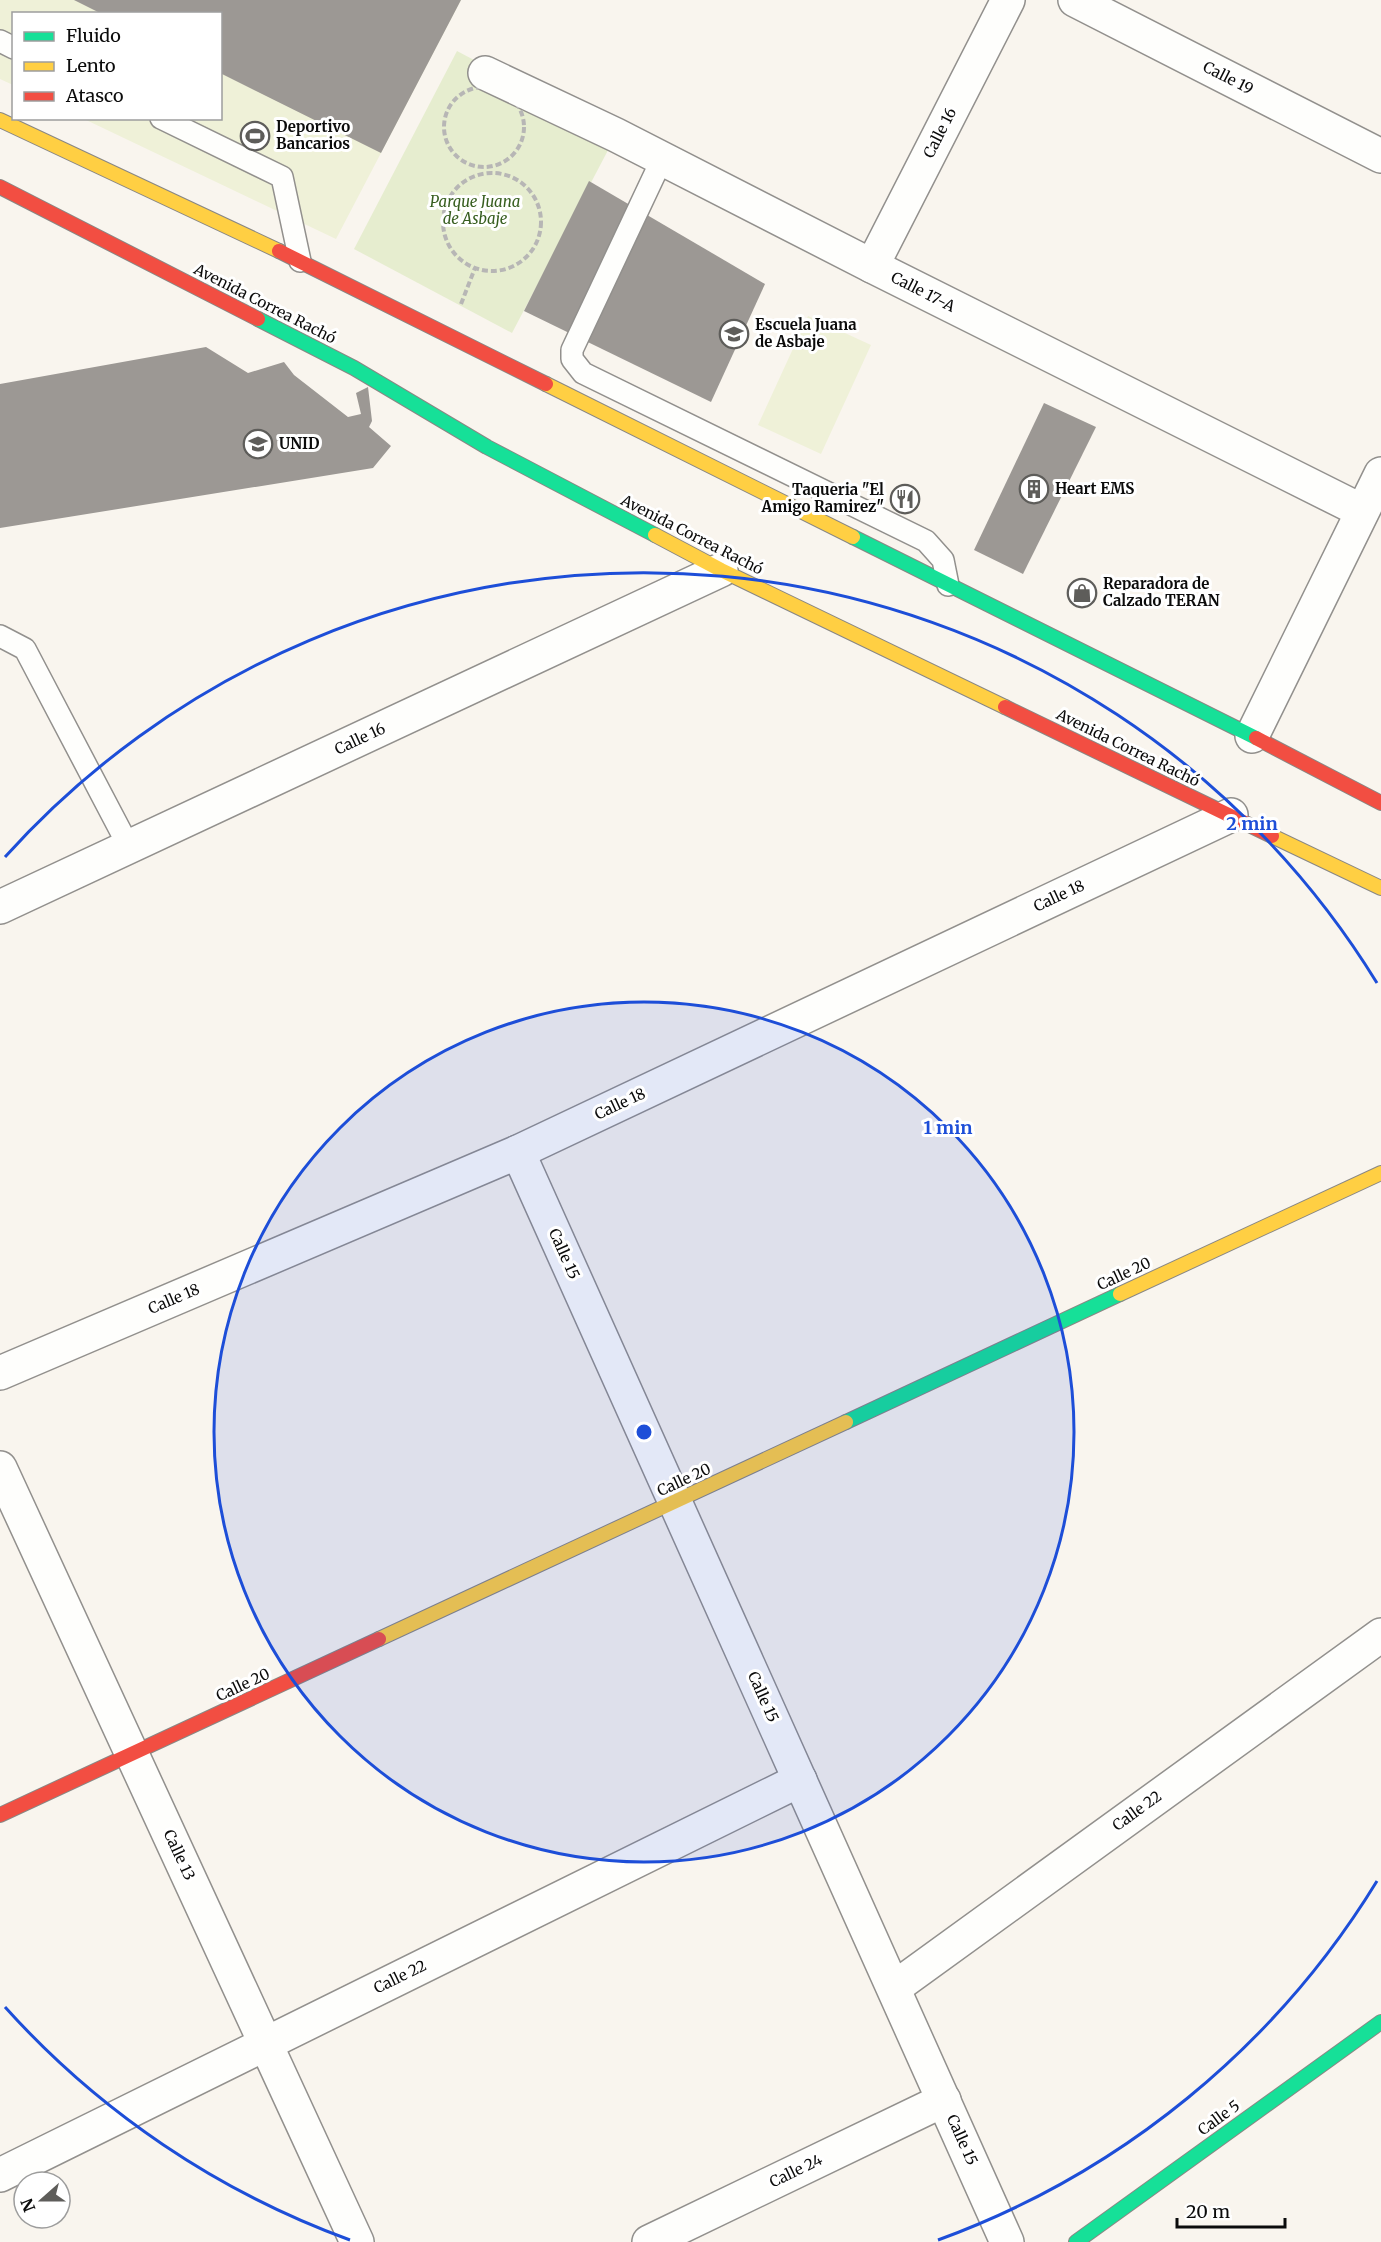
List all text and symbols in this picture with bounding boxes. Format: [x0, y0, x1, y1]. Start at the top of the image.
legend [12, 12, 222, 120]
text: Fluido [66, 24, 121, 47]
text: Lento [66, 54, 116, 77]
street label: Calle 19 [1200, 57, 1257, 98]
text: Atasco [65, 84, 124, 107]
street label: Calle 16 [919, 104, 960, 161]
place label: Deportivo Bancarios [276, 117, 350, 153]
sports icon: Deportivo Bancarios [239, 120, 271, 152]
park label: Parque Juana de Asbaje [430, 192, 520, 228]
street label: Avenida Correa Rachó [190, 259, 340, 348]
street label: Calle 17-A [888, 267, 959, 316]
place label: Escuela Juana de Asbaje [755, 315, 857, 351]
school or university icon: Escuela Juana de Asbaje [718, 318, 750, 350]
school or university icon: UNID [242, 428, 274, 460]
place label: UNID [279, 434, 319, 453]
building icon: Heart EMS [1018, 473, 1050, 505]
place label: Heart EMS [1055, 479, 1134, 498]
place label: Taqueria "El Amigo Ramirez" [761, 480, 884, 516]
restaurant icon: Taqueria "El Amigo Ramirez" [889, 483, 921, 515]
street label: Avenida Correa Rachó [617, 490, 767, 579]
place label: Reparadora de Calzado TERAN [1103, 574, 1220, 610]
shop icon: Reparadora de Calzado TERAN [1066, 577, 1098, 609]
street label: Avenida Correa Rachó [1053, 704, 1203, 791]
street label: Calle 16 [331, 719, 388, 759]
text: 2 min [1226, 812, 1278, 835]
street label: Calle 18 [1030, 876, 1087, 916]
street label: Calle 18 [591, 1084, 648, 1124]
text: 1 min [923, 1116, 973, 1139]
street label: Calle 15 [545, 1225, 584, 1282]
street label: Calle 20 [1094, 1253, 1154, 1294]
street label: Calle 18 [145, 1279, 202, 1318]
centre of rings [634, 1422, 654, 1442]
street label: Calle 20 [654, 1459, 714, 1500]
street label: Calle 20 [213, 1664, 273, 1705]
street label: Calle 15 [744, 1668, 783, 1725]
street label: Calle 22 [1108, 1786, 1165, 1835]
street label: Calle 13 [160, 1826, 199, 1883]
street label: Calle 22 [370, 1956, 429, 1997]
street label: Calle 5 [1194, 2096, 1243, 2139]
street label: Calle 15 [943, 2111, 982, 2168]
street label: Calle 24 [766, 2150, 825, 2191]
north arrow [12, 2170, 72, 2230]
scale bar [1177, 2191, 1285, 2229]
text: N [16, 2196, 40, 2215]
text: 20 m [1186, 2200, 1230, 2223]

